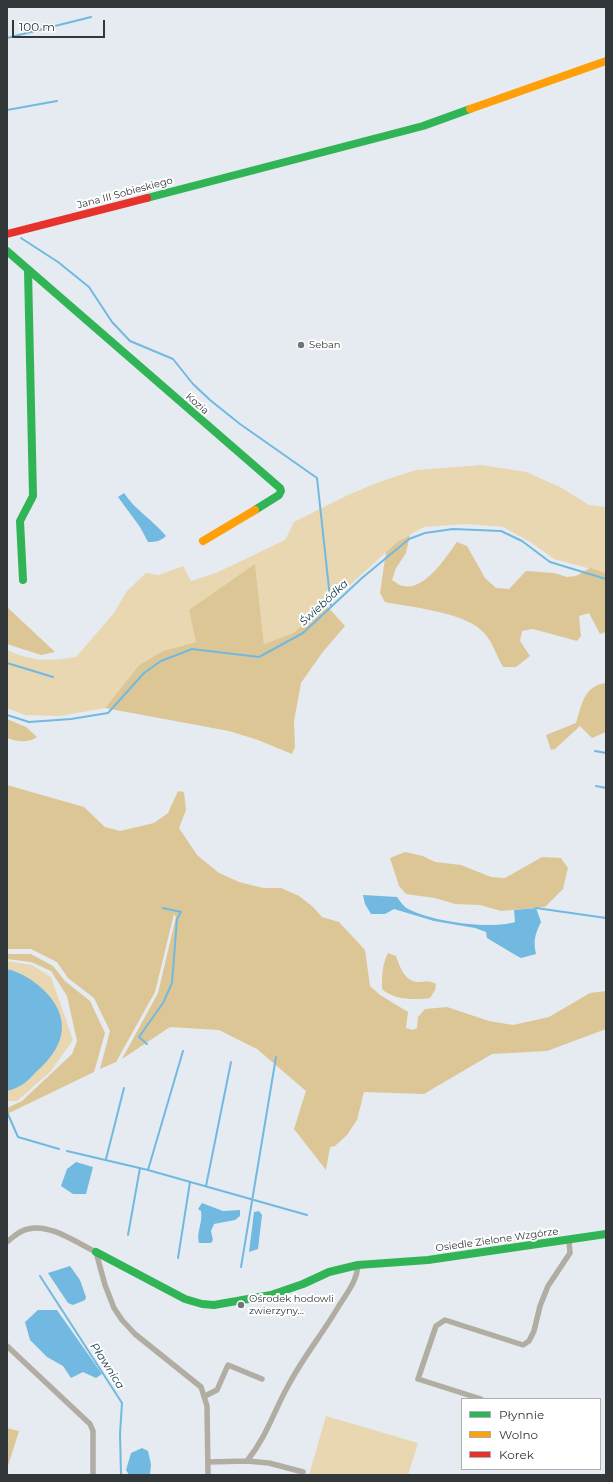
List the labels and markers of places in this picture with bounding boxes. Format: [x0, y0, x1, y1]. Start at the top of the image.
place label: Seban [309, 339, 341, 351]
marker: Seban [296, 340, 306, 350]
place label: Ośrodek hodowli zwierzyny... [249, 1293, 334, 1316]
marker: Ośrodek hodowli zwierzyny... [236, 1300, 246, 1310]

